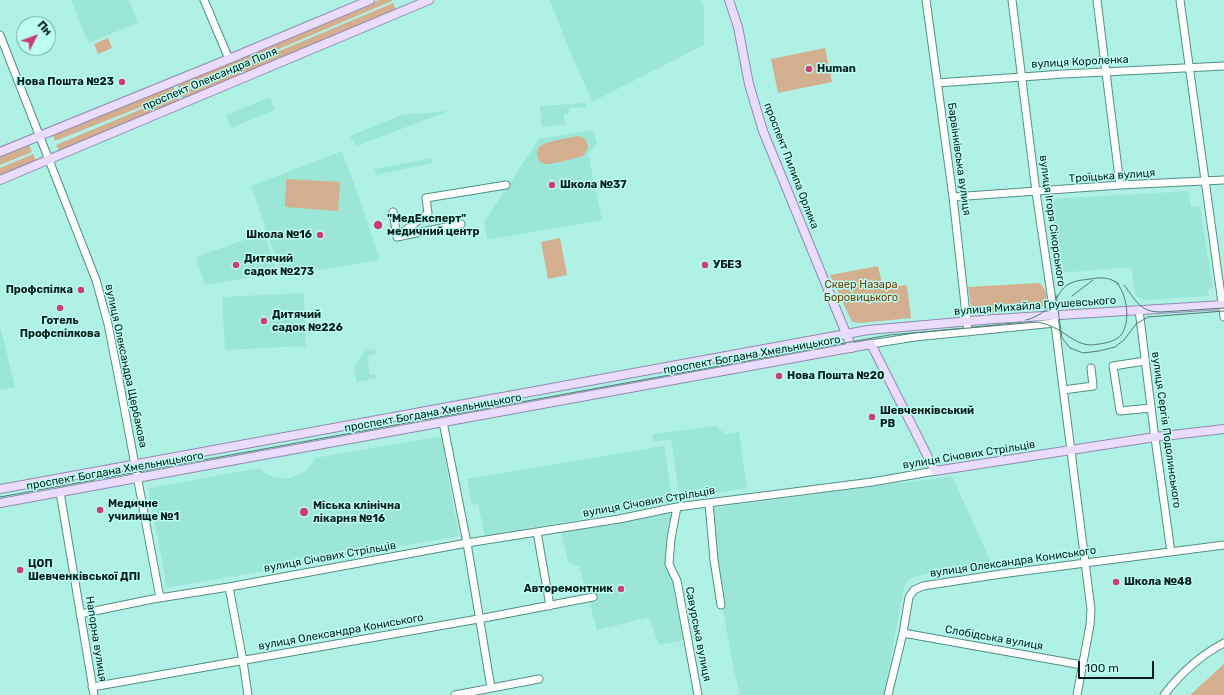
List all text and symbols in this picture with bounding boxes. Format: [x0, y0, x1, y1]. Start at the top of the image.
north arrow [16, 16, 56, 56]
text: Пн [35, 18, 54, 38]
street label: проспект Олександра Поля [141, 45, 279, 113]
street label: вулиця Короленка [1031, 53, 1129, 71]
place label: Human [817, 62, 856, 76]
marker: Human [804, 64, 814, 74]
place label: Нова Пошта №23 [17, 75, 114, 89]
marker: Нова Пошта №23 [117, 77, 127, 87]
street label: проспект Пилипа Орлика [761, 101, 821, 231]
street label: Барвінківська вулиця [945, 102, 973, 216]
street label: вулиця Ігоря Сікорського [1036, 154, 1068, 288]
street label: Троїцька вулиця [1068, 166, 1156, 186]
place label: Школа №37 [560, 178, 627, 192]
marker: Школа №37 [547, 180, 557, 190]
place label: "МедЕксперт" медичний центр [387, 212, 479, 238]
marker: "МедЕксперт" медичний центр [372, 219, 384, 231]
place label: Школа №16 [246, 228, 312, 242]
marker: Школа №16 [315, 230, 325, 240]
place label: Дитячий садок №273 [244, 252, 314, 278]
place label: УБЕЗ [713, 258, 742, 272]
marker: Дитячий садок №273 [231, 260, 241, 270]
marker: УБЕЗ [700, 260, 710, 270]
park label: Сквер Назара Боровицького [824, 278, 898, 304]
place label: Профспілка [6, 283, 73, 297]
street label: вулиця Олександра Щербакова [102, 283, 150, 449]
marker: Профспілка [76, 285, 86, 295]
street label: вулиця Михайла Грушевського [954, 294, 1116, 318]
marker: Готель Профспілкова [55, 303, 65, 313]
place label: Дитячий садок №226 [272, 308, 343, 334]
place label: Готель Профспілкова [20, 314, 100, 340]
marker: Дитячий садок №226 [259, 316, 269, 326]
street label: проспект Богдана Хмельницького [662, 333, 842, 377]
street label: вулиця Сергія Подолинського [1148, 351, 1184, 509]
place label: Нова Пошта №20 [787, 369, 884, 383]
marker: Нова Пошта №20 [774, 371, 784, 381]
street label: проспект Богдана Хмельницького [343, 391, 523, 435]
place label: Шевченківський РВ [880, 404, 974, 430]
marker: Шевченківський РВ [867, 412, 877, 422]
street label: вулиця Січових Стрільців [902, 438, 1036, 472]
street label: проспект Богдана Хмельницького [25, 449, 205, 493]
street label: вулиця Січових Стрільців [582, 484, 716, 520]
place label: Медичне училище №1 [108, 497, 179, 523]
place label: Міська клінічна лікарня №16 [313, 499, 400, 525]
marker: Медичне училище №1 [95, 505, 105, 515]
marker: Міська клінічна лікарня №16 [298, 506, 310, 518]
street label: вулиця Січових Стрільців [263, 539, 397, 575]
street label: вулиця Олександра Кониського [929, 544, 1097, 580]
place label: ЦОП Шевченківської ДПІ [28, 557, 140, 583]
marker: ЦОП Шевченківської ДПІ [15, 565, 25, 575]
place label: Школа №48 [1124, 575, 1192, 589]
marker: Школа №48 [1111, 577, 1121, 587]
place label: Авторемонтник [524, 582, 613, 596]
marker: Авторемонтник [616, 584, 626, 594]
street label: Савурська вулиця [682, 586, 714, 682]
street label: Напорна вулиця [83, 595, 109, 683]
street label: вулиця Олександра Кониського [257, 611, 425, 653]
street label: Слобідська вулиця [944, 623, 1044, 653]
scale bar [1080, 653, 1156, 679]
text: 100 m [1085, 661, 1119, 675]

